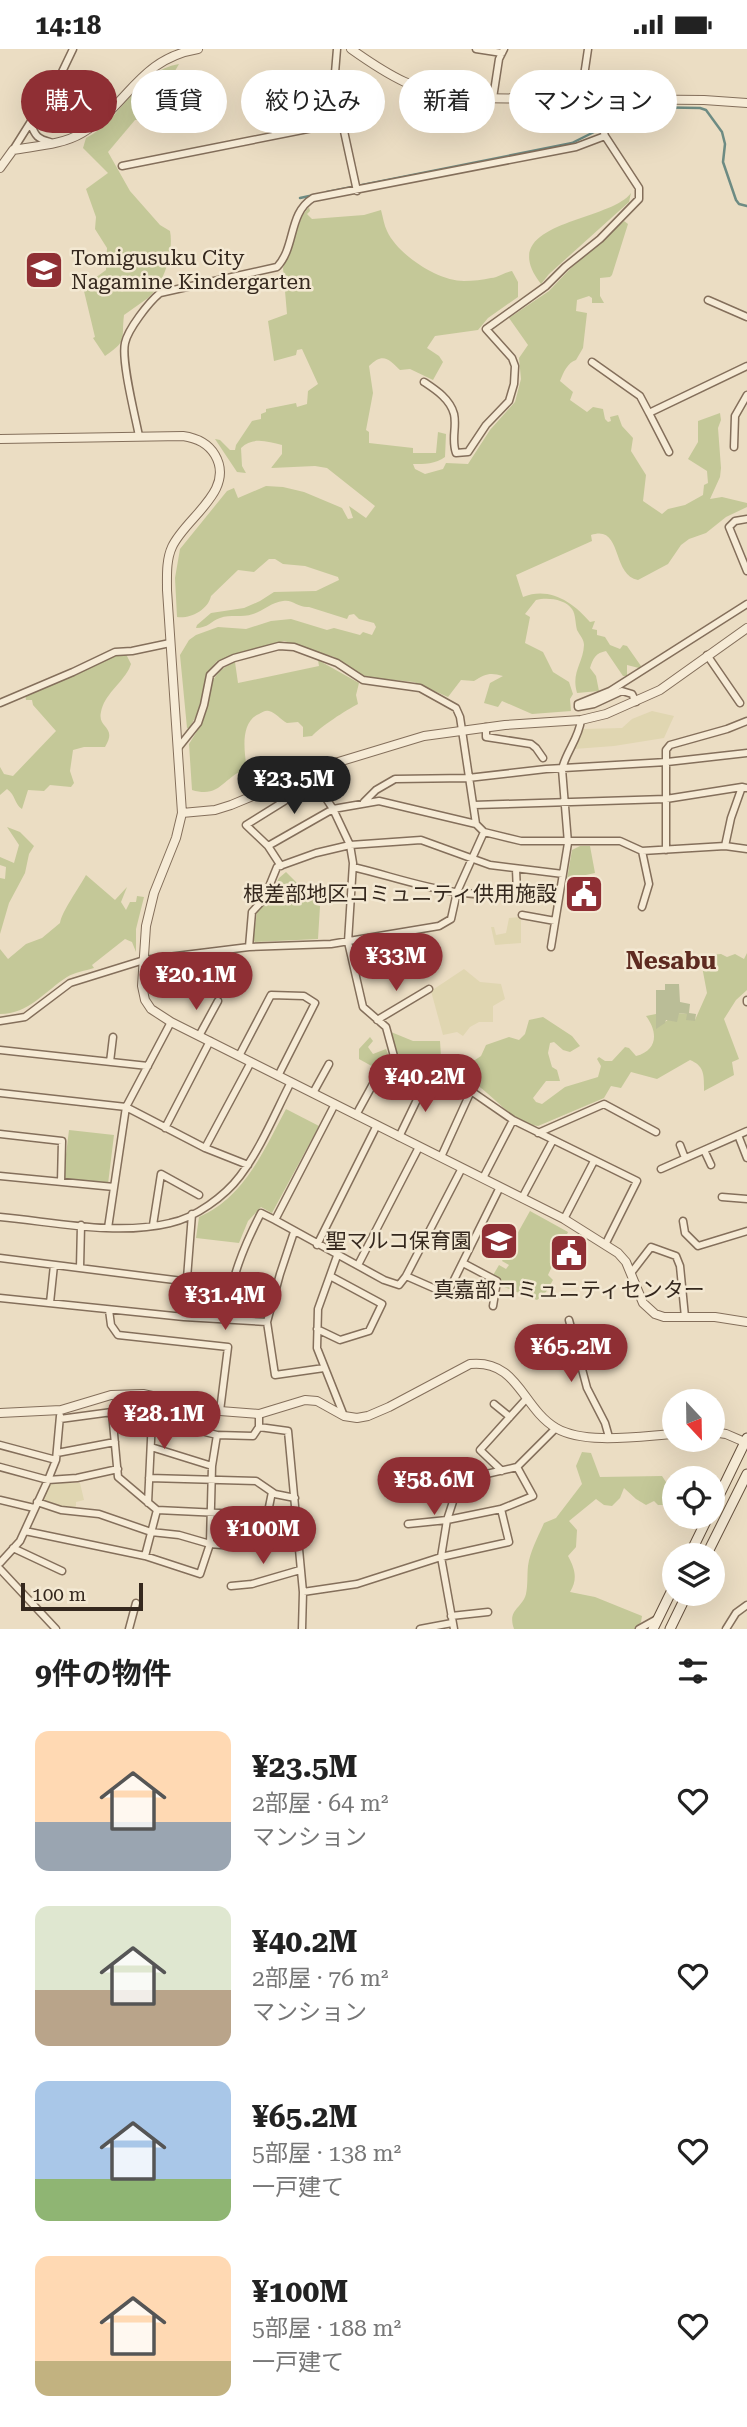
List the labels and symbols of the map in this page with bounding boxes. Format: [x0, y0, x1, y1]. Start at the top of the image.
place label: Tomigusuku City Nagamine Kindergarten [71, 246, 312, 294]
school or university icon: Tomigusuku City Nagamine Kindergarten [23, 249, 65, 291]
pin: ¥23.5M [237, 757, 351, 816]
public building icon: 根差部地区コミュニティ供用施設 [563, 873, 605, 915]
place label: 根差部地区コミュニティ供用施設 [243, 882, 557, 906]
pin: ¥33M [355, 933, 437, 993]
district label: Nesabu [626, 947, 717, 975]
pin: ¥20.1M [139, 953, 253, 1012]
pin: ¥40.2M [368, 1055, 482, 1114]
school or university icon: 聖マルコ保育園 [478, 1220, 520, 1262]
place label: 聖マルコ保育園 [325, 1229, 472, 1253]
public building icon: 真嘉部コミュニティセンター [548, 1232, 590, 1274]
pin: ¥31.4M [168, 1273, 282, 1332]
place label: 真嘉部コミュニティセンター [433, 1278, 705, 1302]
pin: ¥65.2M [514, 1325, 628, 1384]
north arrow [662, 1389, 724, 1453]
pin: ¥28.1M [107, 1391, 221, 1451]
pin: ¥58.6M [377, 1457, 491, 1517]
pin: ¥100M [214, 1507, 312, 1566]
scale bar [21, 1580, 144, 1612]

